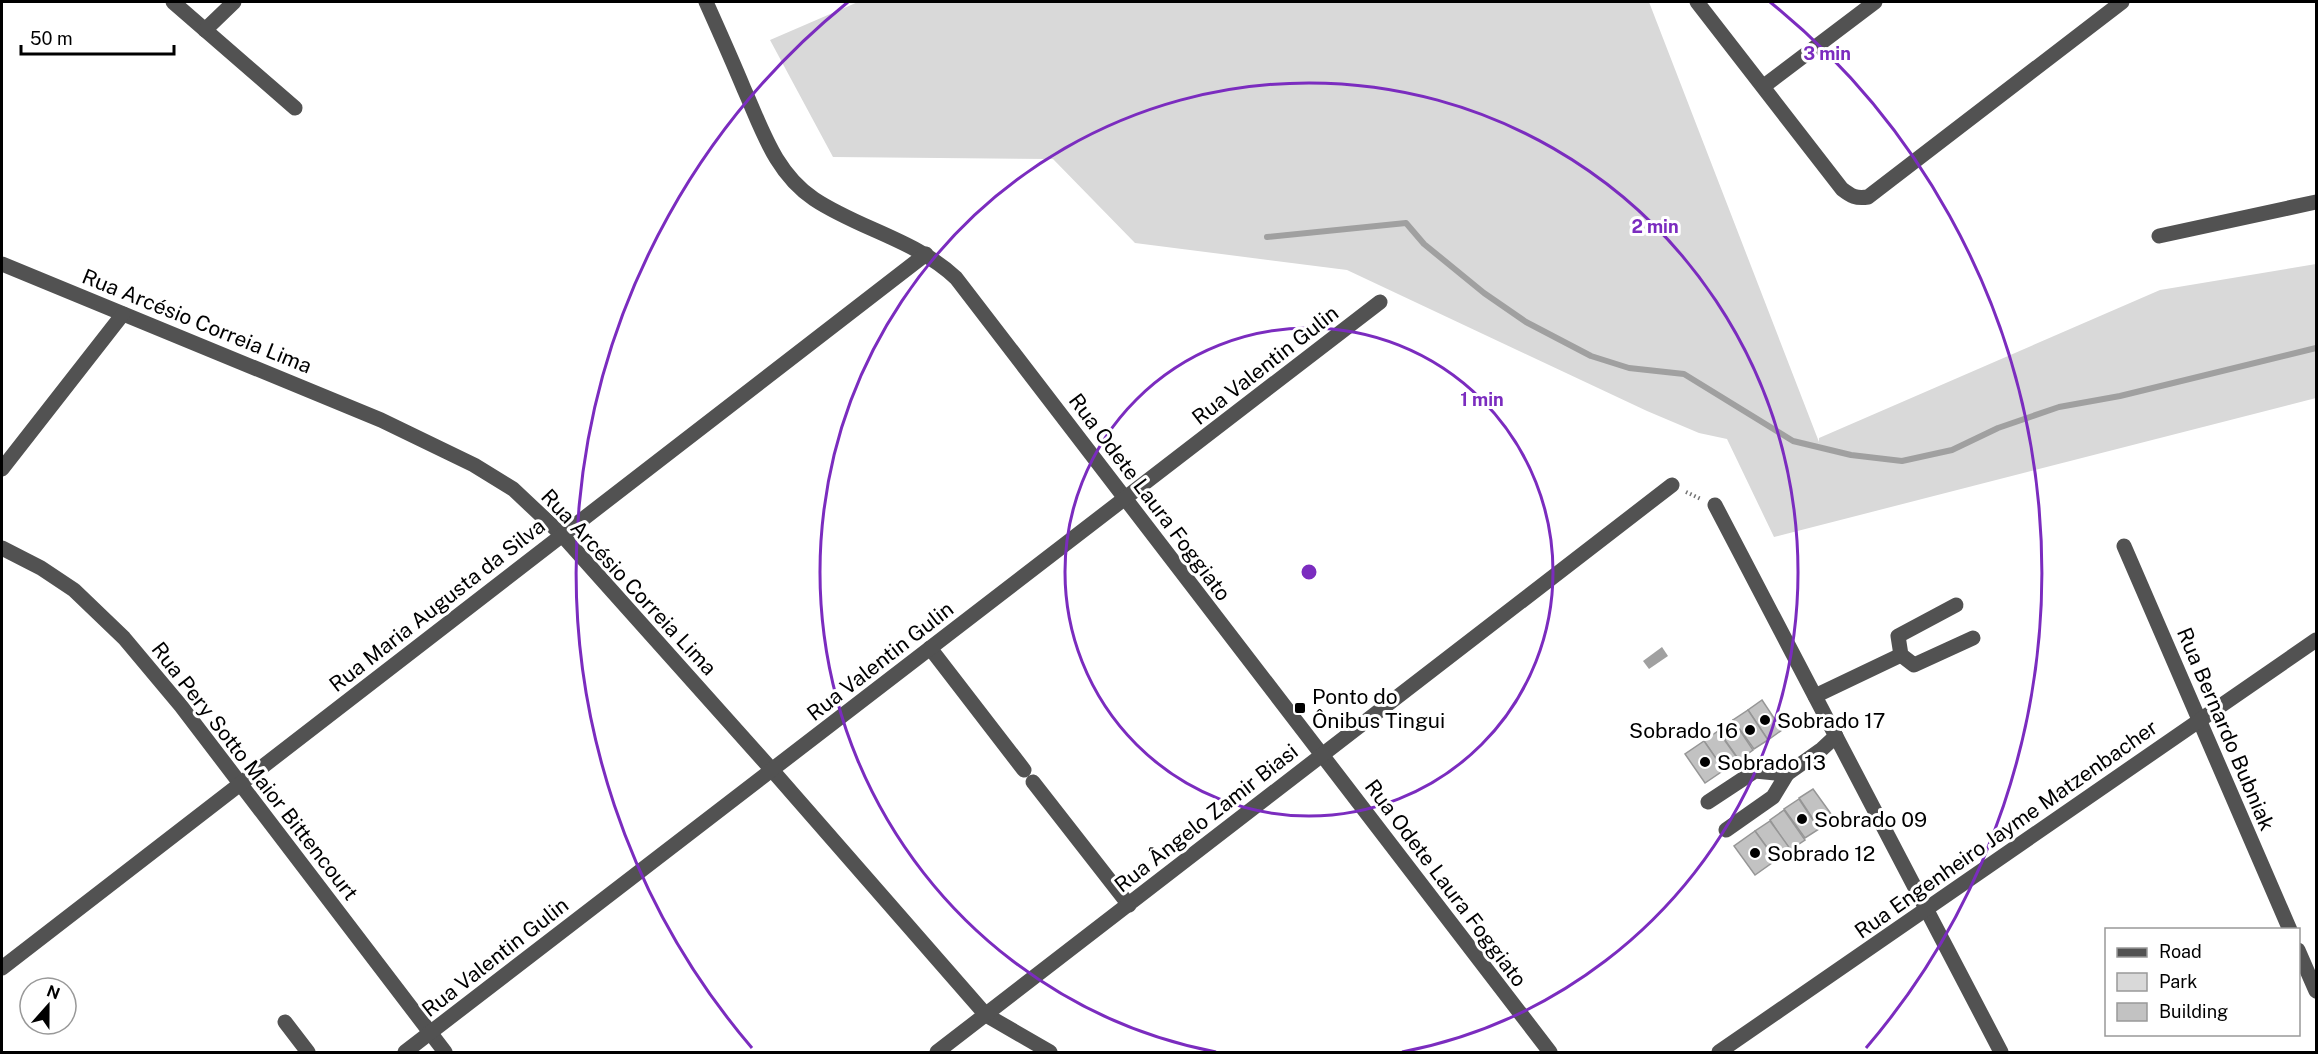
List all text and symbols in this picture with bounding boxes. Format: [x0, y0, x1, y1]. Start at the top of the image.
scale bar [21, 18, 174, 56]
text: 50 m [30, 28, 73, 49]
text: 3 min [1803, 43, 1851, 64]
text: 2 min [1631, 216, 1679, 237]
street label: Rua Arcésio Correia Lima [79, 263, 315, 379]
street label: Rua Valentin Gulin [1187, 300, 1343, 430]
street label: Rua Odete Laura Foggiato [1064, 388, 1236, 606]
text: 1 min [1460, 389, 1504, 410]
street label: Rua Arcésio Correia Lima [536, 484, 722, 680]
street label: Rua Maria Augusta da Silva [324, 513, 550, 697]
centre of rings [1299, 562, 1319, 582]
street label: Rua Valentin Gulin [802, 596, 958, 726]
street label: Rua Bernardo Bubniak [2172, 624, 2280, 834]
street label: Rua Pery Sotto Maior Bittencourt [146, 637, 364, 905]
place label: Ponto do Ônibus Tingui [1312, 684, 1445, 733]
marker: Ponto do Ônibus Tingui [1293, 701, 1307, 715]
place label: Sobrado 17 [1777, 708, 1885, 733]
marker: Sobrado 17 [1758, 713, 1772, 727]
street label: Rua Engenheiro Jayme Matzenbacher [1850, 714, 2162, 944]
place label: Sobrado 16 [1629, 718, 1738, 743]
marker: Sobrado 16 [1743, 723, 1757, 737]
street label: Rua Ângelo Zamir Biasi [1109, 739, 1303, 897]
place label: Sobrado 13 [1717, 750, 1826, 775]
marker: Sobrado 13 [1698, 755, 1712, 769]
street label: Rua Odete Laura Foggiato [1360, 774, 1532, 992]
place label: Sobrado 09 [1814, 807, 1927, 832]
marker: Sobrado 09 [1795, 812, 1809, 826]
place label: Sobrado 12 [1767, 841, 1875, 866]
marker: Sobrado 12 [1748, 846, 1762, 860]
street label: Rua Valentin Gulin [417, 892, 573, 1022]
legend [2105, 928, 2300, 1036]
text: Road [2159, 941, 2202, 962]
text: Park [2159, 971, 2197, 992]
north arrow [18, 976, 78, 1036]
text: N [44, 981, 62, 1004]
text: Building [2159, 1001, 2228, 1022]

